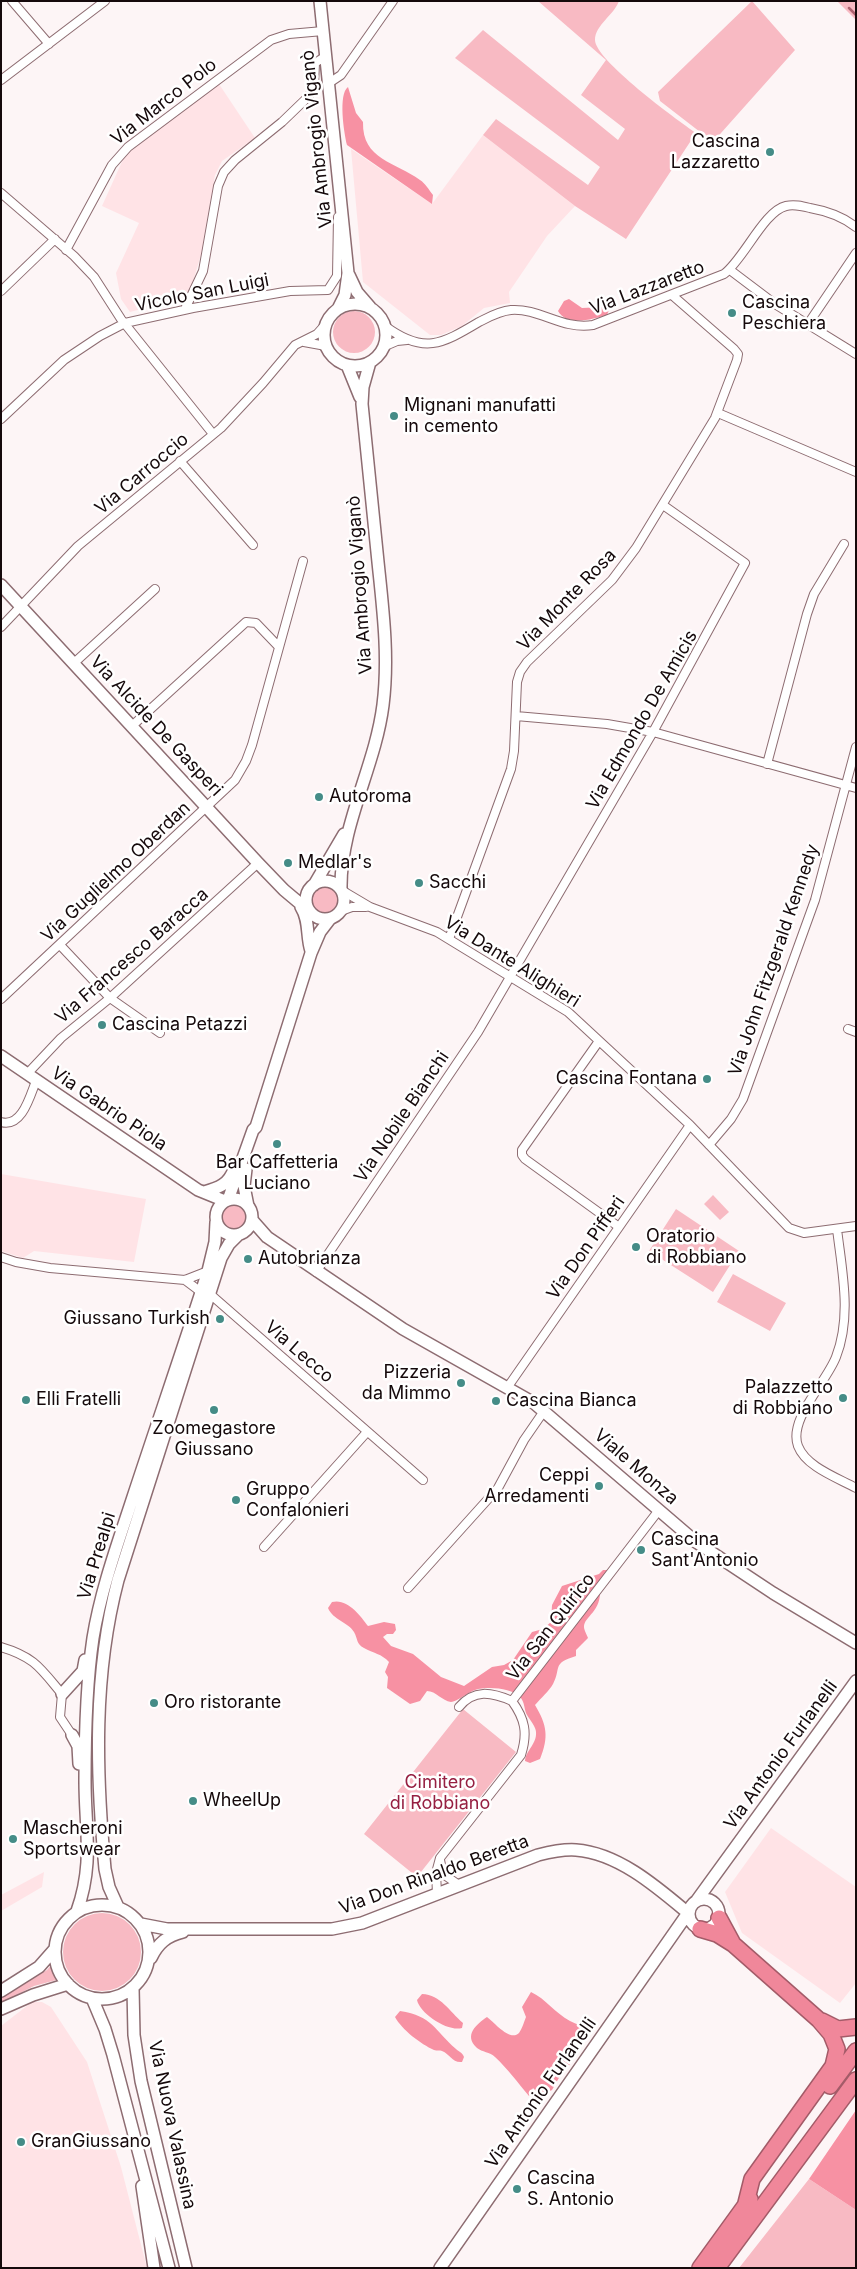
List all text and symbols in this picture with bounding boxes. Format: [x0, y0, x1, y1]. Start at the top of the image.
street label: Via Ambrogio Viganò [297, 49, 337, 229]
street label: Via Marco Polo [107, 54, 221, 150]
place label: Cascina Lazzaretto [671, 131, 760, 173]
marker: Cascina Lazzaretto [764, 146, 776, 158]
street label: Via Lazzaretto [587, 256, 707, 320]
street label: Vicolo San Luigi [133, 269, 271, 317]
place label: Cascina Peschiera [742, 292, 826, 334]
marker: Cascina Peschiera [726, 307, 738, 319]
place label: Mignani manufatti in cemento [404, 395, 556, 438]
marker: Mignani manufatti in cemento [388, 410, 400, 422]
street label: Via Carroccio [91, 429, 193, 519]
street label: Via Ambrogio Viganò [343, 495, 377, 675]
street label: Via Monte Rosa [513, 545, 621, 655]
street label: Via Edmondo De Amicis [582, 627, 702, 813]
street label: Via Alcide De Gasperi [85, 651, 227, 801]
place label: Autoroma [329, 786, 412, 808]
marker: Autoroma [313, 791, 325, 803]
street label: Via Guglielmo Oberdan [37, 797, 195, 947]
street label: Via John Fitzgerald Kennedy [724, 841, 824, 1079]
place label: Medlar's [298, 852, 372, 874]
marker: Medlar's [282, 857, 294, 869]
place label: Sacchi [429, 872, 486, 894]
marker: Sacchi [413, 877, 425, 889]
street label: Via Francesco Baracca [51, 884, 213, 1028]
street label: Via Dante Alighieri [440, 911, 584, 1013]
place label: Cascina Petazzi [112, 1014, 247, 1036]
marker: Cascina Petazzi [96, 1019, 108, 1031]
street label: Via Nobile Bianchi [350, 1047, 454, 1187]
street label: Via Gabrio Piola [47, 1062, 171, 1156]
place label: Cascina Fontana [556, 1068, 697, 1090]
marker: Cascina Fontana [701, 1073, 713, 1085]
marker: Bar Caffetteria Luciano [271, 1138, 283, 1150]
place label: Bar Caffetteria Luciano [216, 1152, 338, 1194]
street label: Via Don Pifferi [542, 1192, 630, 1304]
place label: Oratorio di Robbiano [646, 1226, 746, 1268]
marker: Oratorio di Robbiano [630, 1241, 642, 1253]
place label: Autobrianza [258, 1248, 361, 1270]
marker: Autobrianza [242, 1253, 254, 1265]
place label: Giussano Turkish [64, 1308, 210, 1330]
marker: Giussano Turkish [214, 1313, 226, 1325]
street label: Via Lecco [260, 1316, 338, 1388]
place label: Pizzeria da Mimmo [362, 1362, 451, 1405]
marker: Pizzeria da Mimmo [455, 1377, 467, 1389]
place label: Palazzetto di Robbiano [733, 1377, 833, 1420]
place label: Elli Fratelli [36, 1389, 121, 1411]
place label: Cascina Bianca [506, 1390, 637, 1412]
marker: Palazzetto di Robbiano [837, 1392, 849, 1404]
marker: Elli Fratelli [20, 1394, 32, 1406]
marker: Cascina Bianca [490, 1395, 502, 1407]
marker: Zoomegastore Giussano [208, 1404, 220, 1416]
place label: Zoomegastore Giussano [152, 1418, 276, 1460]
street label: Viale Monza [589, 1425, 683, 1509]
place label: Ceppi Arredamenti [484, 1465, 589, 1508]
place label: Gruppo Confalonieri [246, 1479, 349, 1522]
marker: Ceppi Arredamenti [593, 1480, 605, 1492]
marker: Gruppo Confalonieri [230, 1494, 242, 1506]
street label: Via Prealpi [73, 1510, 121, 1602]
place label: Cascina Sant'Antonio [651, 1529, 758, 1572]
marker: Cascina Sant'Antonio [635, 1544, 647, 1556]
street label: Via San Quirico [502, 1569, 600, 1685]
street label: Via Antonio Furlanelli [720, 1676, 842, 1834]
place label: Oro ristorante [164, 1692, 281, 1714]
marker: Oro ristorante [148, 1697, 160, 1709]
park label: Cimitero di Robbiano [390, 1772, 490, 1815]
place label: WheelUp [203, 1790, 281, 1812]
marker: WheelUp [187, 1795, 199, 1807]
place label: Mascheroni Sportswear [23, 1818, 123, 1860]
street label: Via Don Rinaldo Beretta [336, 1831, 532, 1919]
marker: Mascheroni Sportswear [7, 1833, 19, 1845]
street label: Via Antonio Furlanelli [481, 2014, 601, 2172]
street label: Via Nuova Valassina [144, 2039, 200, 2211]
place label: GranGiussano [31, 2131, 151, 2153]
marker: GranGiussano [15, 2136, 27, 2148]
place label: Cascina S. Antonio [527, 2168, 614, 2210]
marker: Cascina S. Antonio [511, 2183, 523, 2195]

